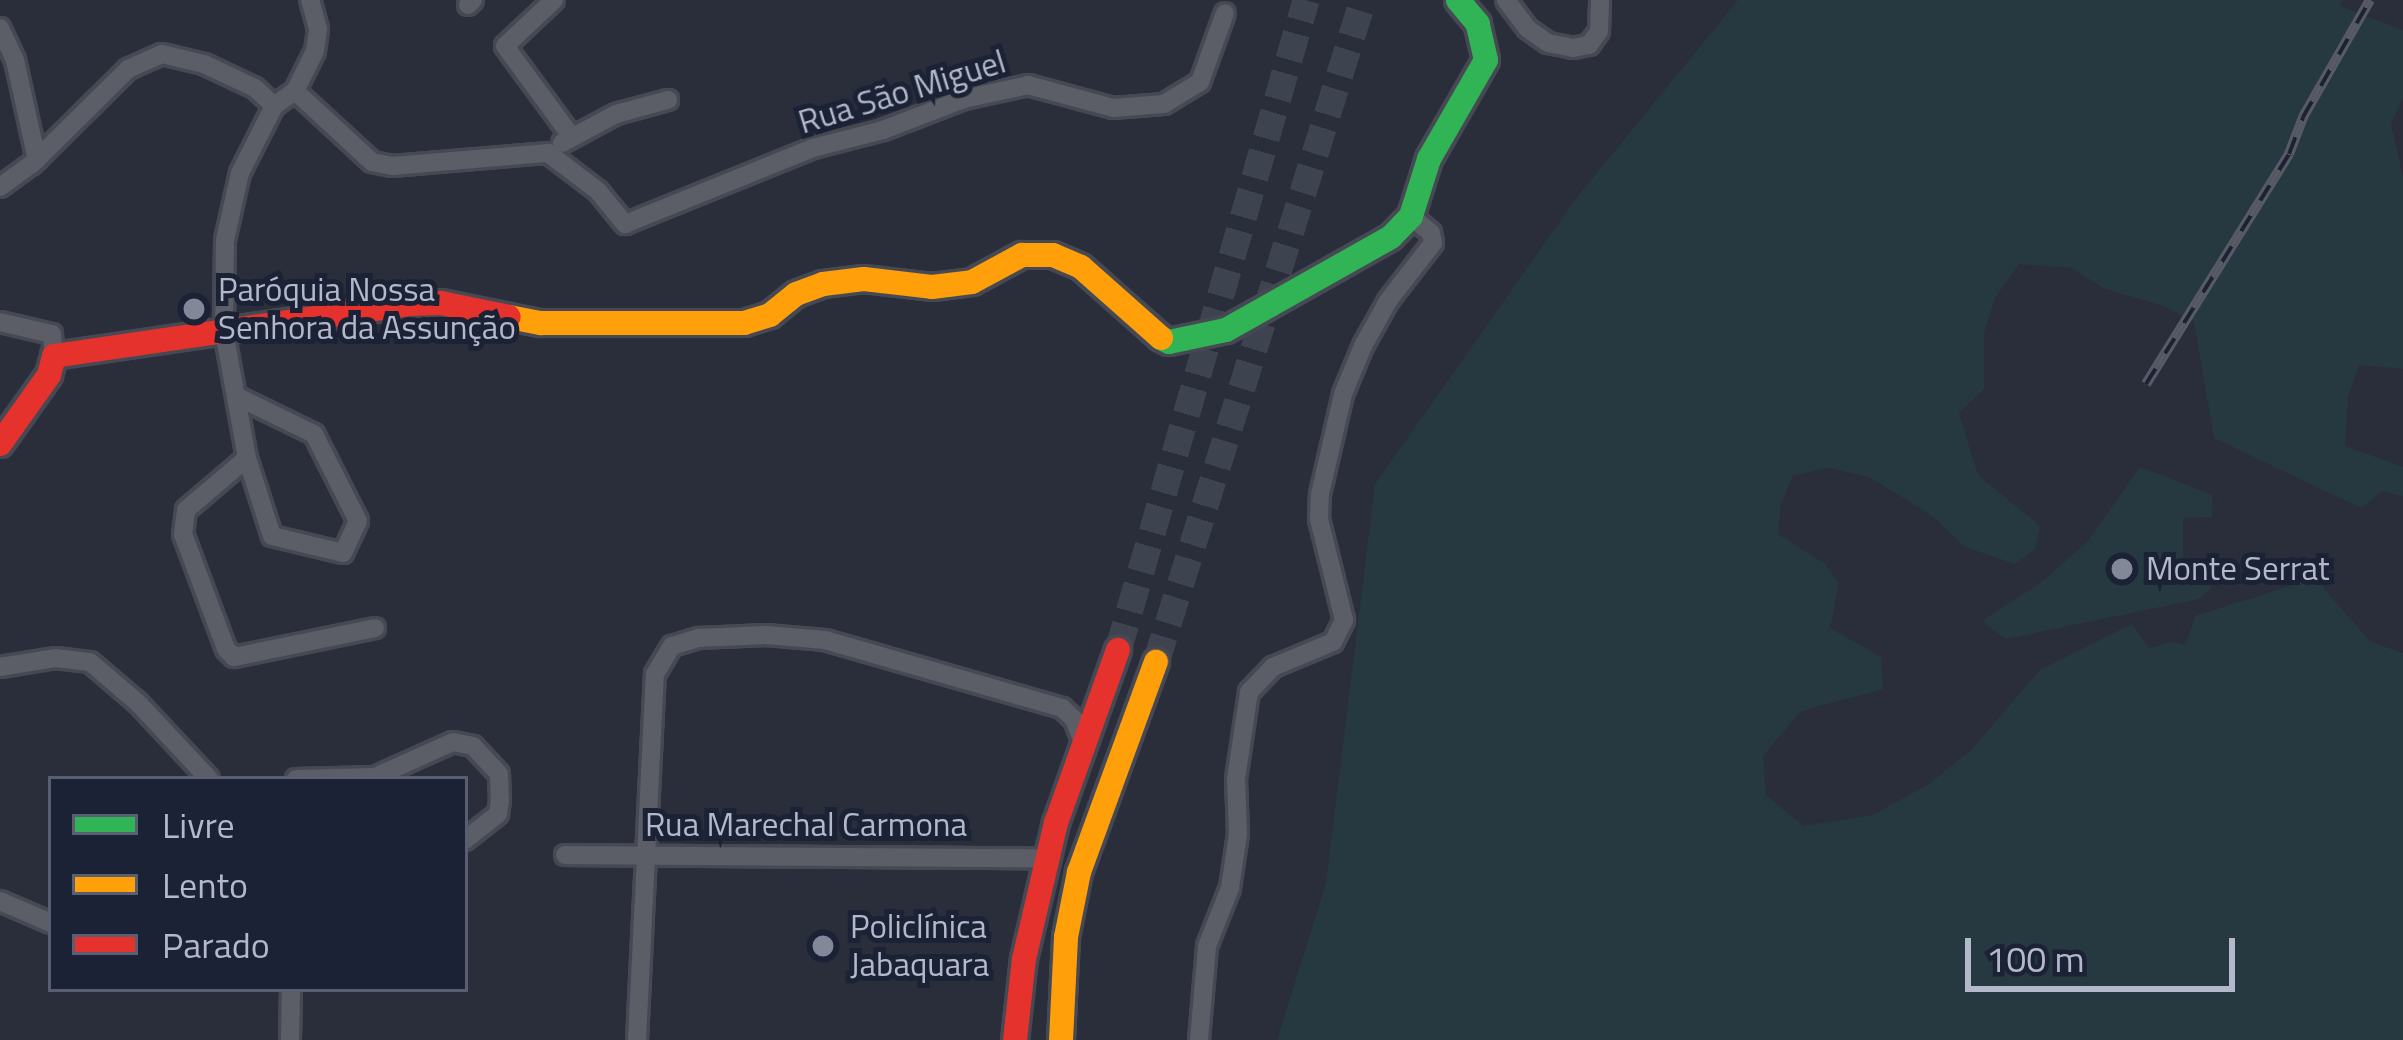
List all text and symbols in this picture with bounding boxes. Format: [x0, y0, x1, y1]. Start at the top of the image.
street label: Rua São Miguel [794, 42, 1010, 142]
place label: Paróquia Nossa Senhora da Assunção [218, 270, 516, 348]
marker: Paróquia Nossa Senhora da Assunção [181, 296, 207, 322]
place label: Monte Serrat [2146, 549, 2330, 589]
marker: Monte Serrat [2109, 556, 2135, 582]
legend [48, 776, 468, 992]
text: Livre [162, 797, 235, 852]
street label: Rua Marechal Carmona [645, 805, 967, 845]
text: Lento [162, 857, 248, 912]
place label: Policlínica Jabaquara [850, 907, 989, 985]
scale bar [1971, 914, 2241, 988]
text: Parado [162, 917, 270, 972]
marker: Policlínica Jabaquara [807, 930, 839, 962]
text: 100 m [1986, 931, 2085, 986]

